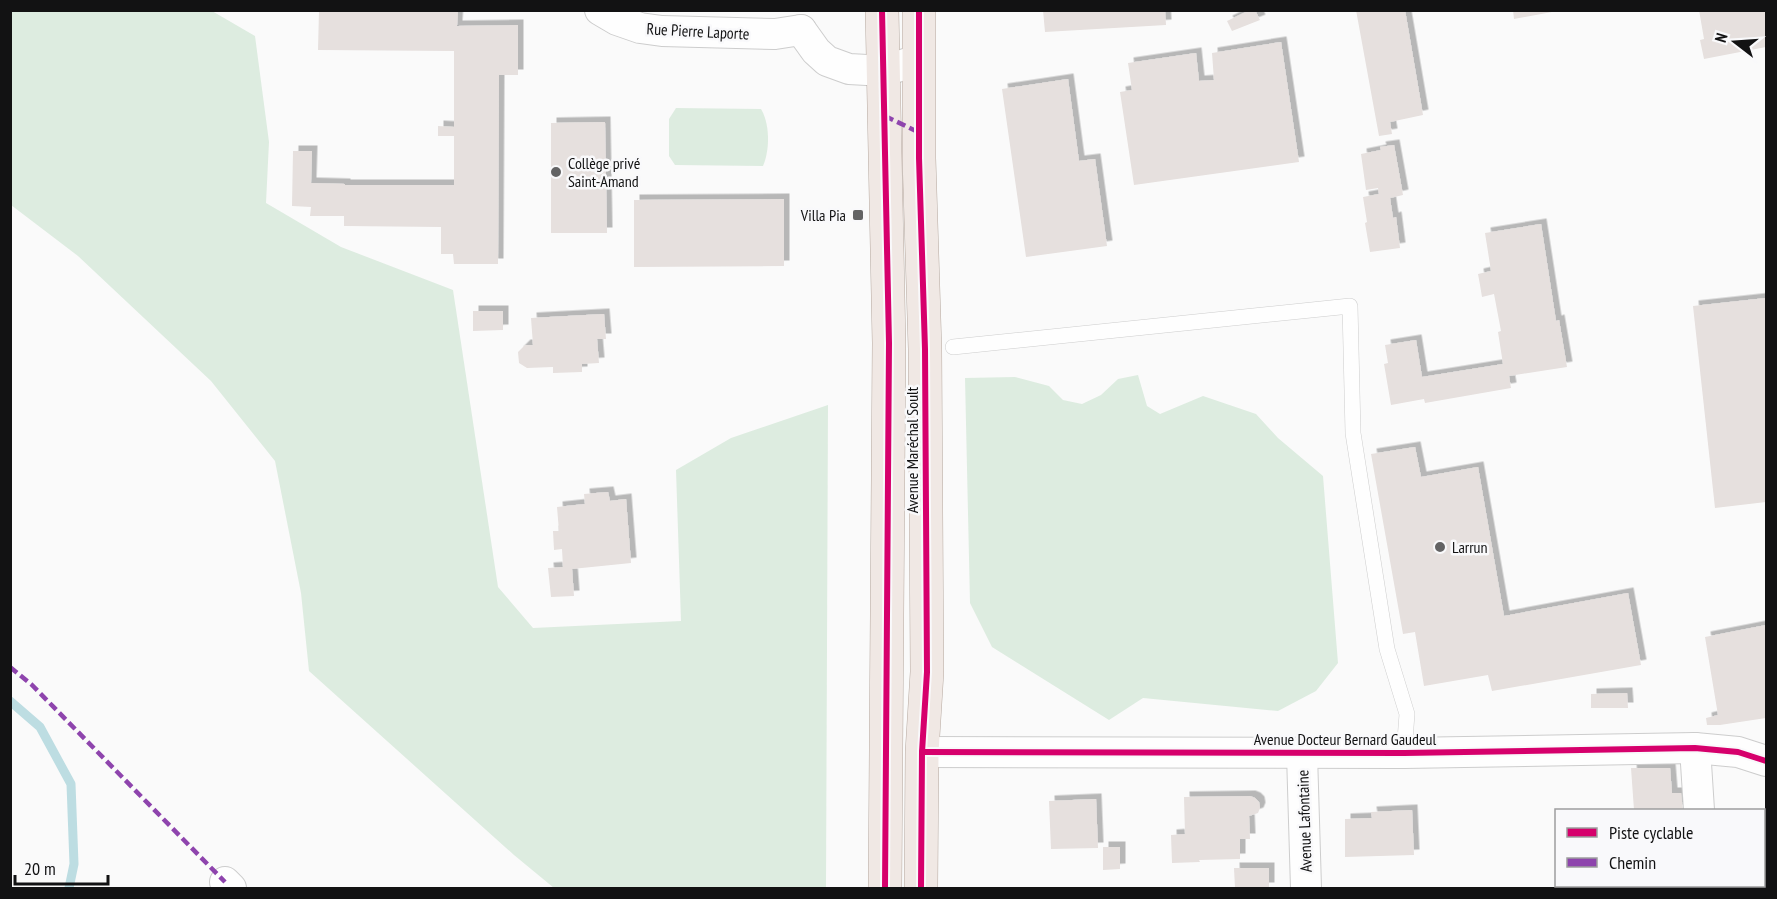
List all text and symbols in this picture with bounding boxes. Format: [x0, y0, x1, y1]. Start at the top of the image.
north arrow [1705, 12, 1765, 72]
street label: Rue Pierre Laporte [646, 18, 750, 44]
text: N [1710, 31, 1731, 45]
place label: Collège privé Saint-Amand [568, 153, 640, 191]
marker: Collège privé Saint-Amand [549, 165, 563, 179]
place label: Villa Pia [800, 205, 846, 225]
marker: Villa Pia [851, 208, 865, 222]
street label: Avenue Maréchal Soult [902, 386, 922, 513]
place label: Larrun [1452, 537, 1488, 557]
marker: Larrun [1433, 540, 1447, 554]
street label: Avenue Docteur Bernard Gaudeul [1254, 729, 1437, 749]
street label: Avenue Lafontaine [1292, 769, 1316, 873]
legend [1555, 809, 1765, 887]
text: Piste cyclable [1609, 821, 1693, 844]
scale bar [15, 848, 108, 886]
text: Chemin [1609, 851, 1656, 874]
text: 20 m [24, 857, 56, 880]

